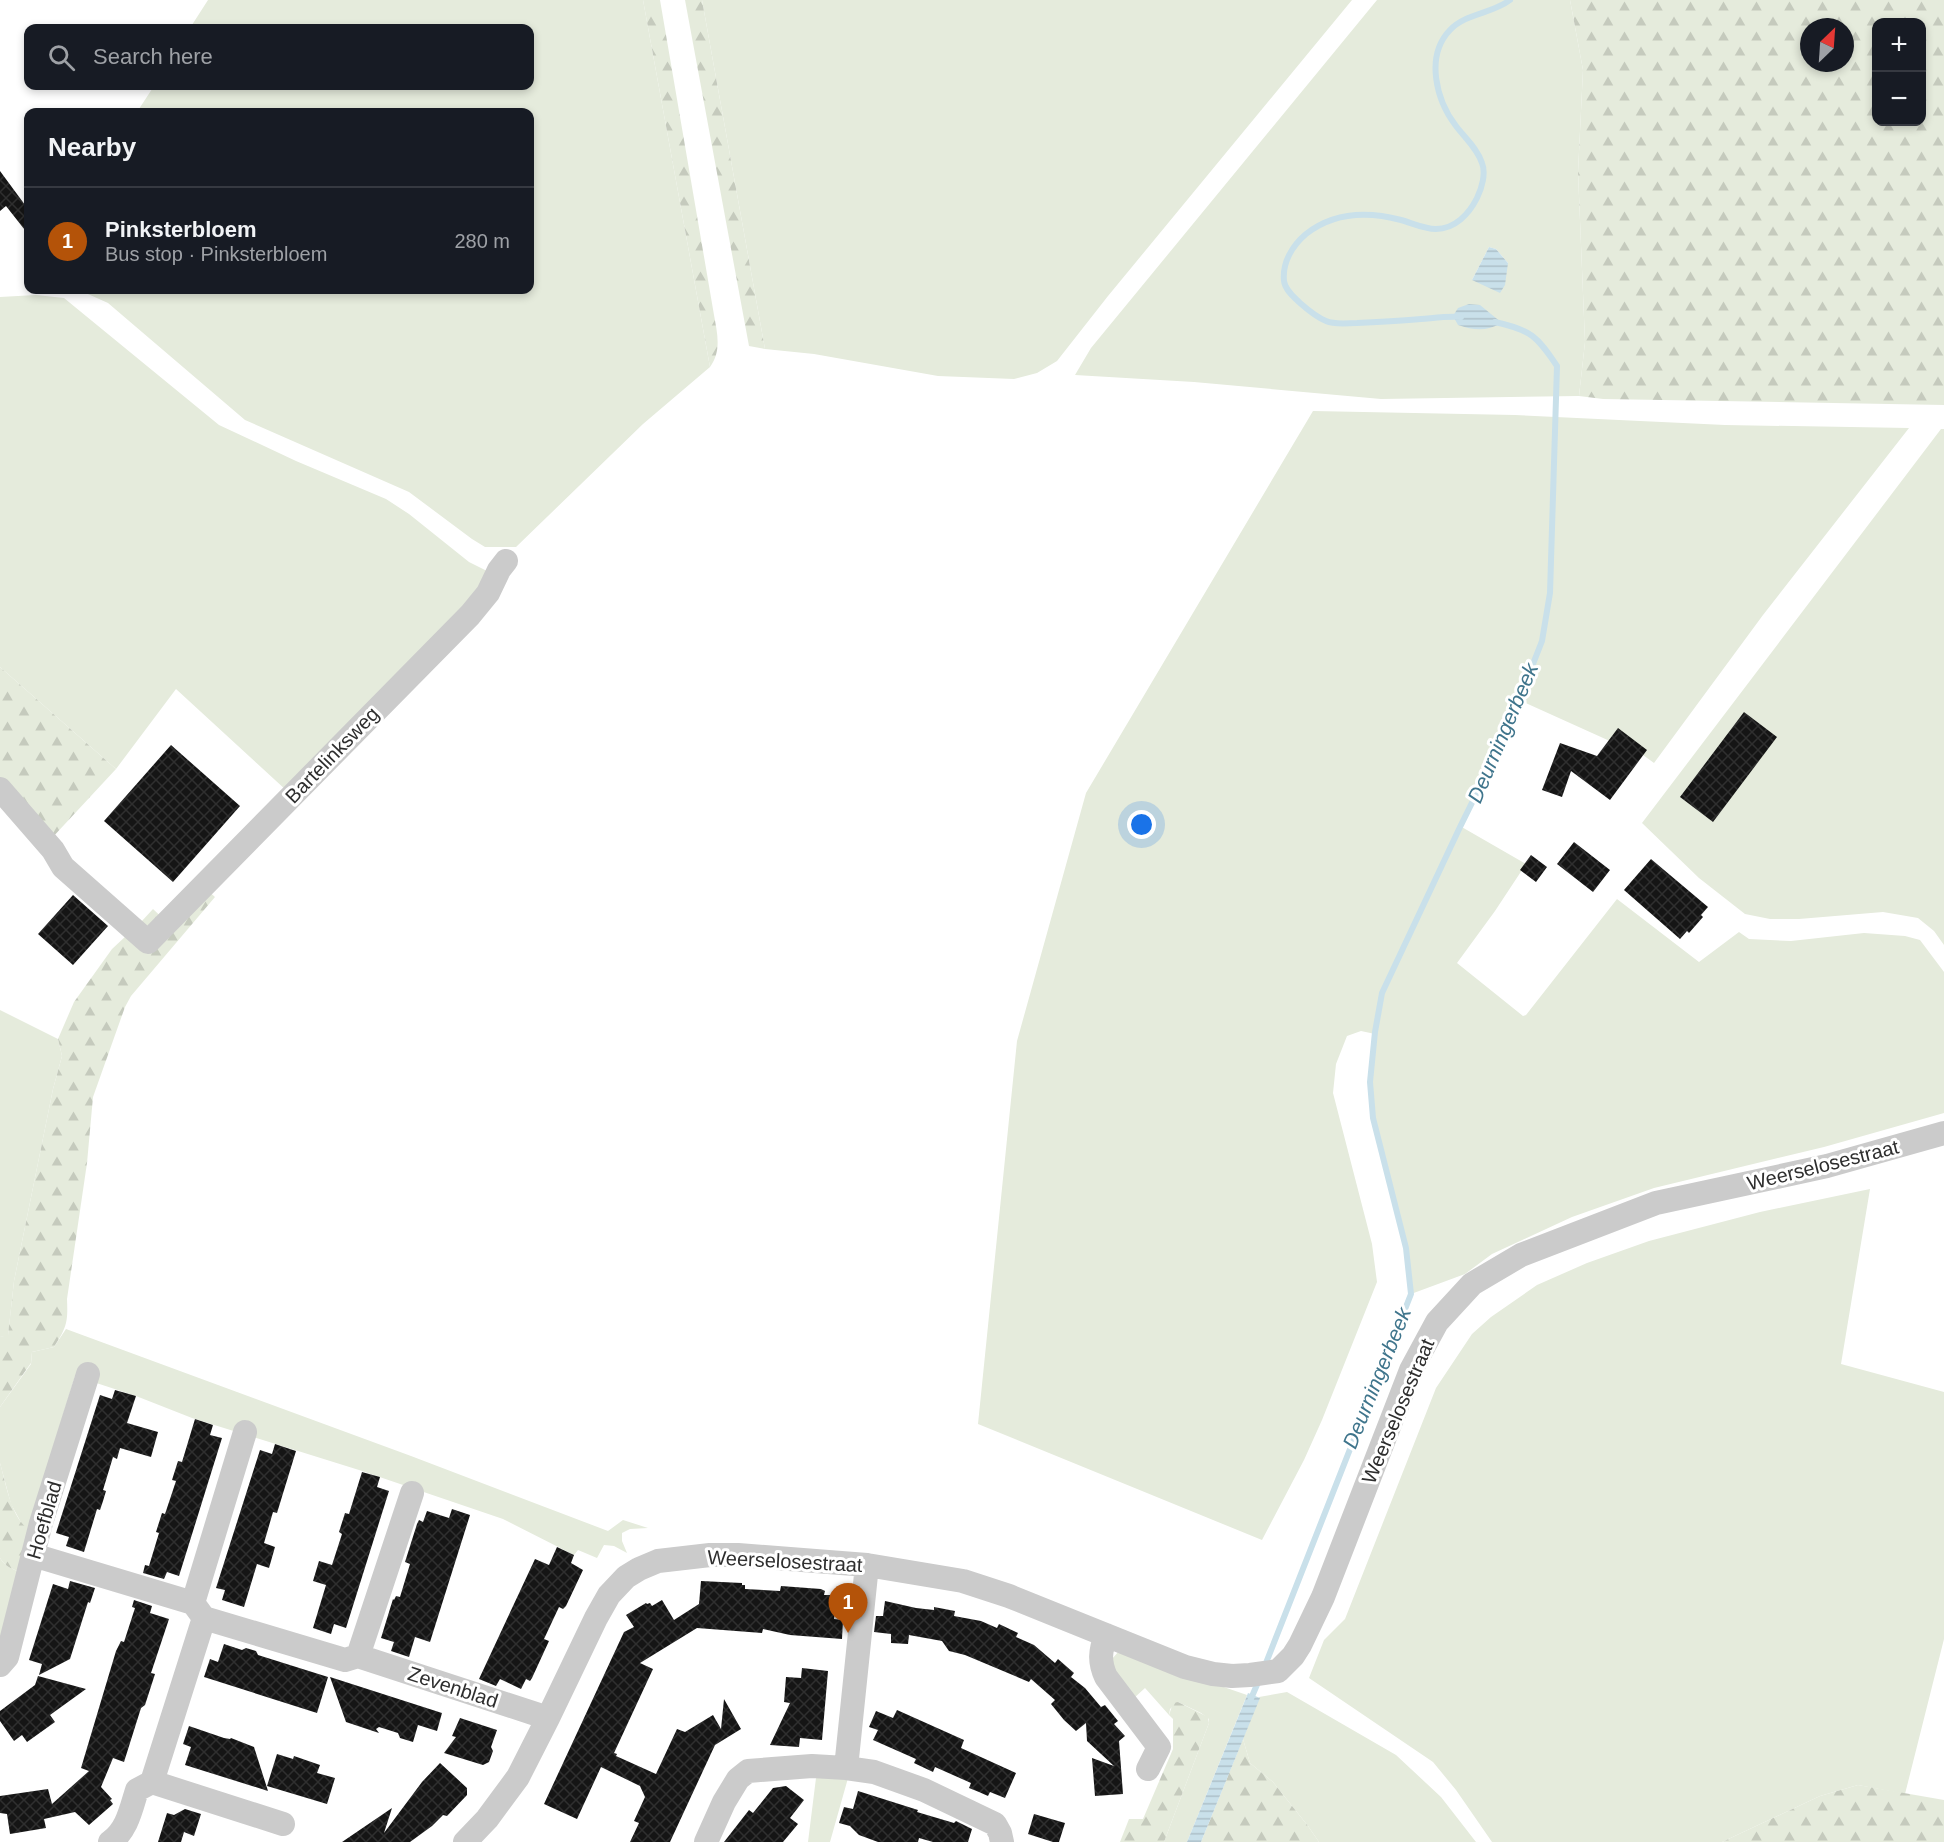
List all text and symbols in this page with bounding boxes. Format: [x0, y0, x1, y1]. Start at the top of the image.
north arrow [1800, 18, 1854, 72]
map controls [1872, 18, 1926, 126]
button: + [1872, 18, 1926, 72]
search box [24, 24, 534, 90]
icon: search [45, 41, 78, 74]
text: Search here [93, 44, 213, 69]
button: − [1872, 72, 1926, 126]
text: Nearby [48, 132, 136, 162]
text: Pinksterbloem [105, 217, 257, 242]
text: 1 [62, 230, 73, 252]
text: 280 m [454, 230, 510, 252]
text: Bus stop · Pinksterbloem [105, 243, 327, 265]
water label: Deurningerbeek [1463, 658, 1543, 806]
street label: Bartelinksweg [281, 703, 383, 807]
your location [1127, 810, 1156, 839]
street label: Weerselosestraat [1745, 1135, 1901, 1194]
water label: Deurningerbeek [1338, 1303, 1416, 1451]
street label: Weerselosestraat [1358, 1335, 1439, 1487]
street label: Hoefblad [22, 1478, 66, 1562]
street label: Weerselosestraat [707, 1546, 864, 1576]
pin: 1 [828, 1584, 868, 1633]
street label: Zevenblad [405, 1662, 501, 1712]

